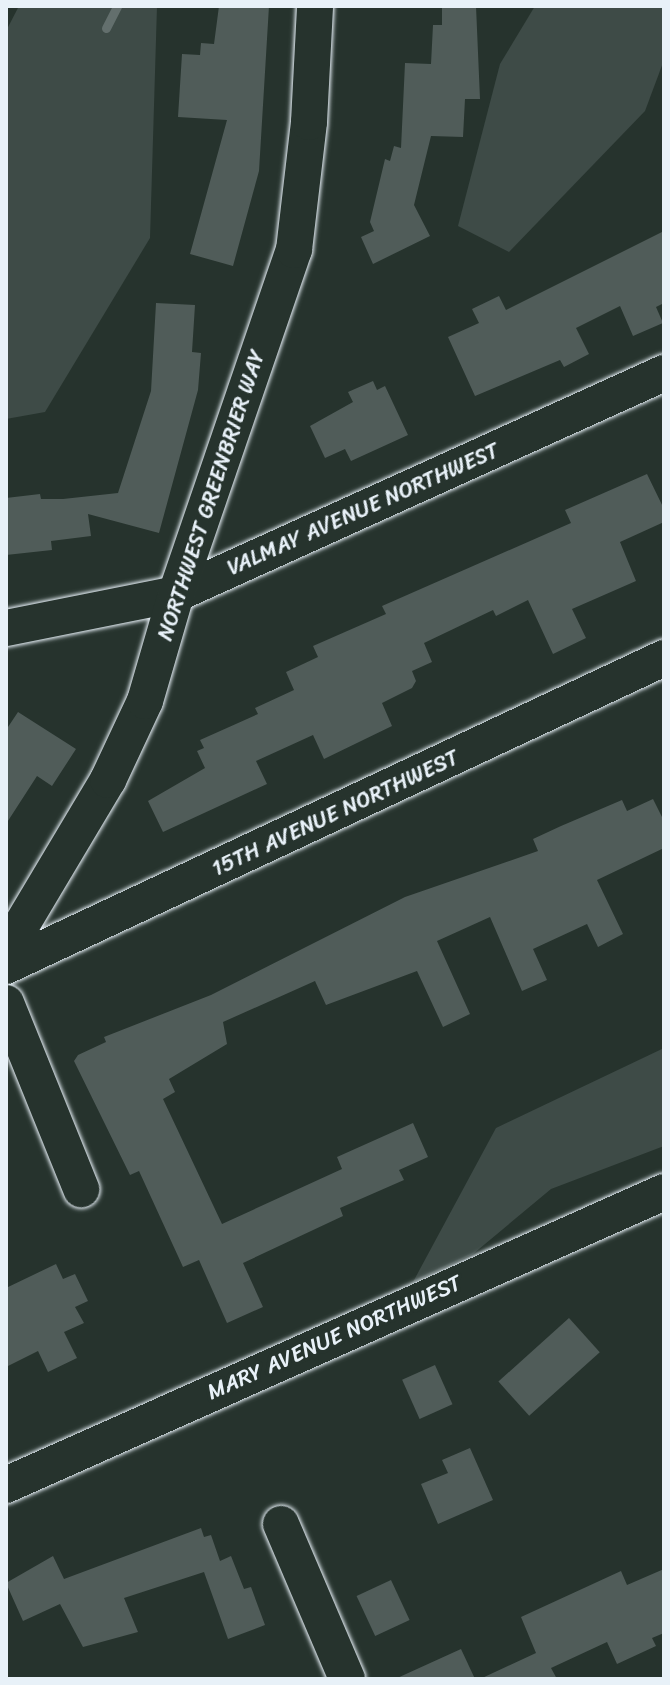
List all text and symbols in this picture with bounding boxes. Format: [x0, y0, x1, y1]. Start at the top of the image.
street label: NORTHWEST GREENBRIER WAY [152, 347, 270, 643]
street label: VALMAY AVENUE NORTHWEST [223, 437, 503, 581]
street label: 15TH AVENUE NORTHWEST [209, 745, 461, 881]
street label: MARY AVENUE NORTHWEST [204, 1269, 464, 1405]

